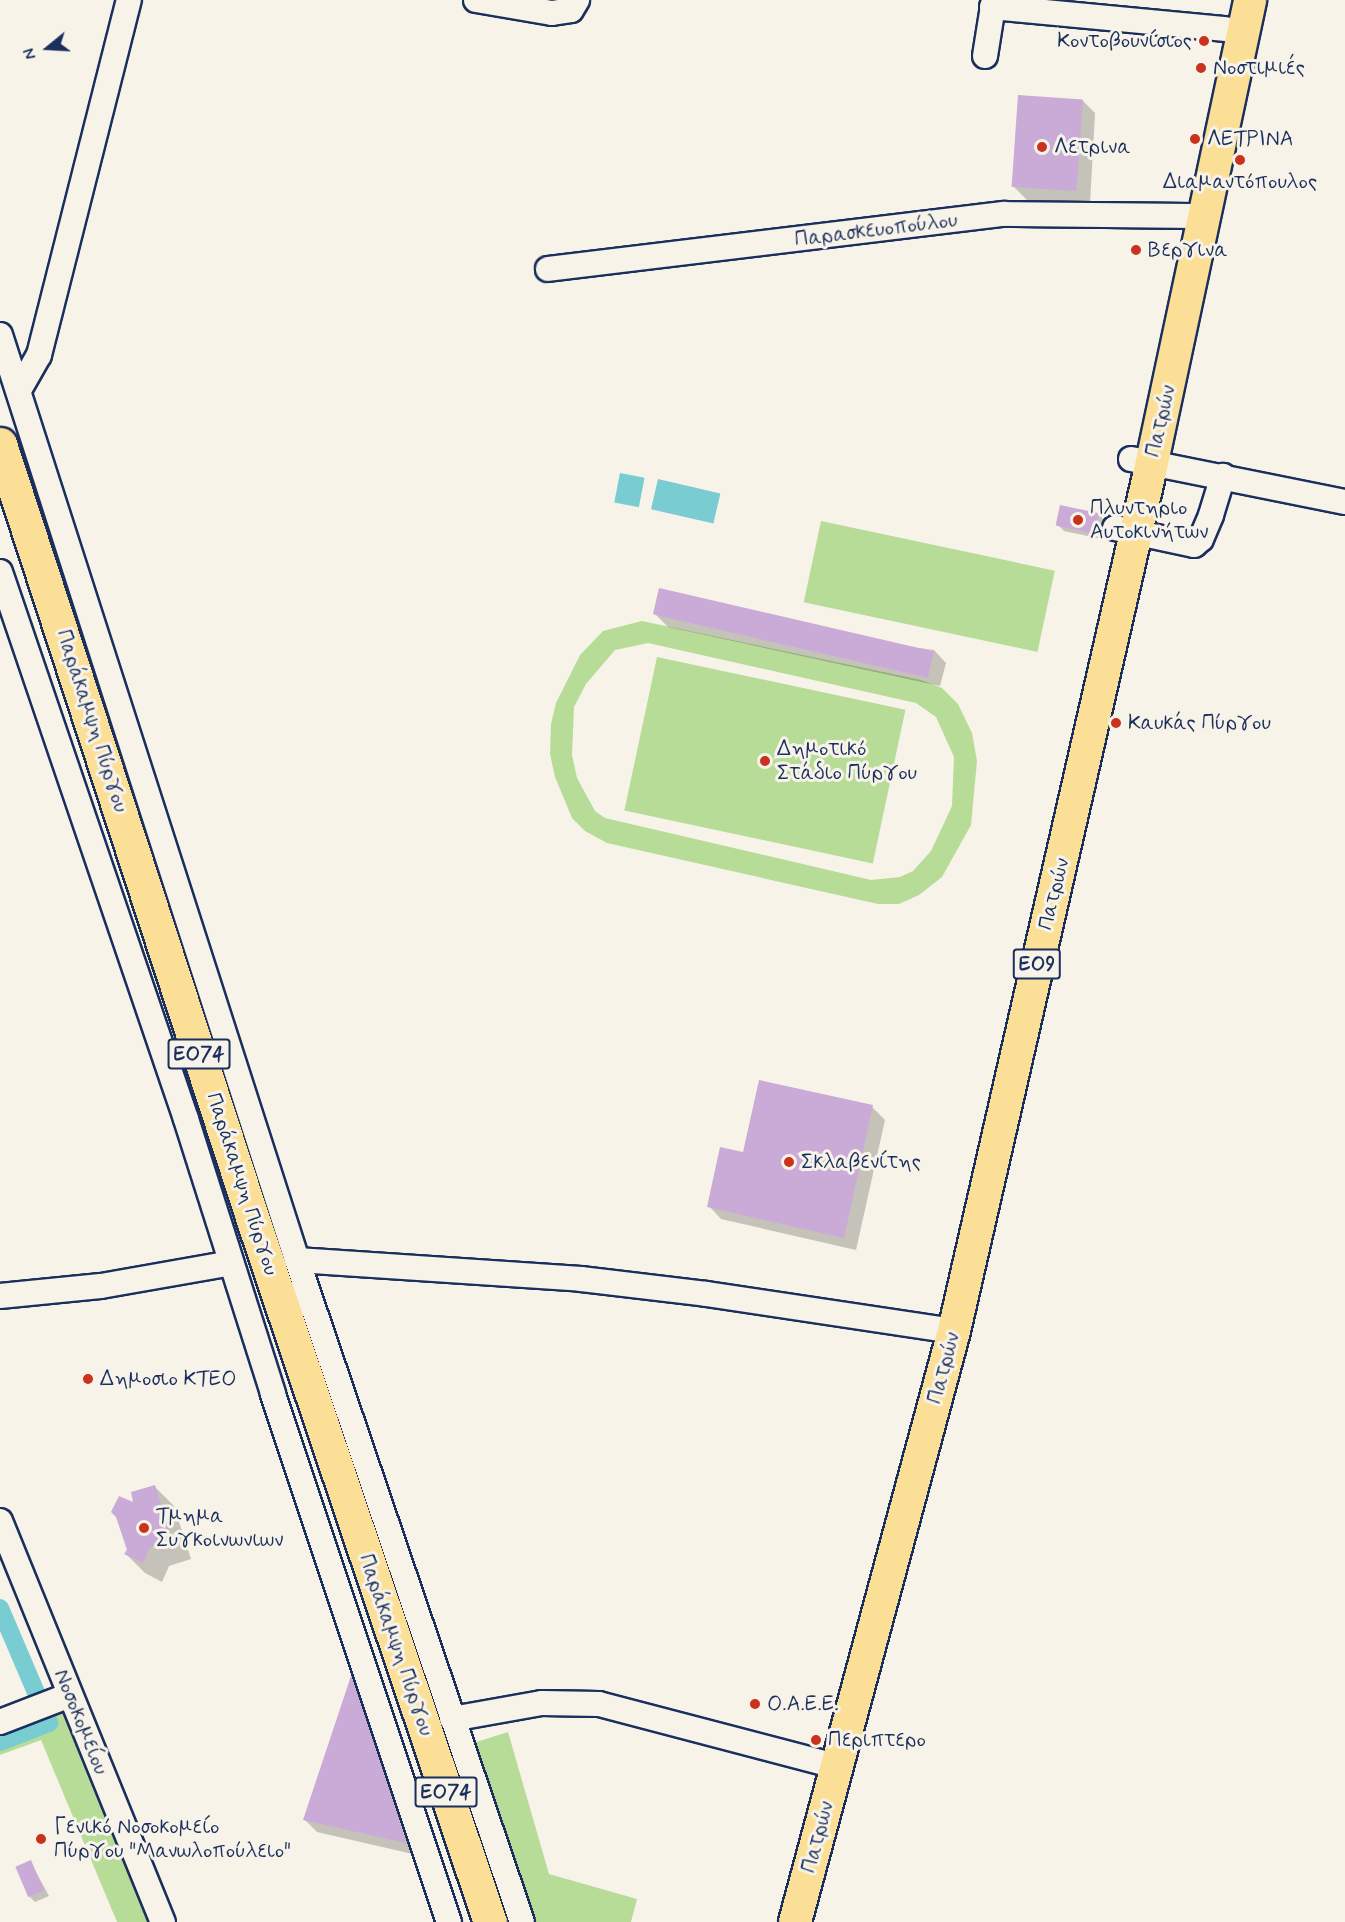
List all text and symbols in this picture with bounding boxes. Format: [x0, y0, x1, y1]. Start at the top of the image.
north arrow [18, 18, 78, 78]
place label: Κοντοβουνίσιος [1057, 28, 1192, 54]
marker: Κοντοβουνίσιος [1197, 34, 1211, 48]
text: N [19, 45, 42, 62]
place label: Νοστιμιές [1213, 55, 1305, 81]
marker: Νοστιμιές [1194, 61, 1208, 75]
place label: ΛΕΤΡΙΝΑ [1207, 126, 1293, 152]
marker: ΛΕΤΡΙΝΑ [1188, 132, 1202, 146]
place label: Λετρινα [1054, 134, 1131, 160]
marker: Λετρινα [1035, 140, 1049, 154]
marker: Διαμαντόπουλος [1233, 153, 1247, 167]
place label: Διαμαντόπουλος [1163, 169, 1317, 195]
street label: Παρασκευοπούλου [793, 208, 959, 252]
place label: Βεργινα [1148, 237, 1228, 263]
marker: Βεργινα [1129, 243, 1143, 257]
street label: Πατρών [1140, 382, 1182, 460]
place label: Πλυντηριο Αυτοκινήτων [1090, 495, 1208, 545]
marker: Πλυντηριο Αυτοκινήτων [1071, 513, 1085, 527]
street label: Παράκαμψη Πύργου [51, 626, 133, 816]
place label: Καυκάς Πύργου [1128, 710, 1271, 736]
marker: Καυκάς Πύργου [1109, 716, 1123, 730]
place label: Δημοτικό Στάδιο Πύργου [777, 736, 917, 786]
marker: Δημοτικό Στάδιο Πύργου [758, 754, 772, 768]
street label: Πατρών [1033, 855, 1075, 933]
road number: ΕΟ9 [1012, 947, 1062, 981]
road number: ΕΟ74 [168, 1037, 230, 1071]
street label: Παράκαμψη Πύργου [201, 1089, 283, 1279]
place label: Σκλαβενίτης [801, 1149, 921, 1175]
marker: Σκλαβενίτης [782, 1155, 796, 1169]
street label: Πατρών [922, 1329, 966, 1407]
place label: Δημοσιο ΚΤΕΟ [100, 1366, 237, 1392]
marker: Δημοσιο ΚΤΕΟ [81, 1372, 95, 1386]
place label: Τμημα Συγκοινωνιων [156, 1503, 283, 1553]
marker: Τμημα Συγκοινωνιων [137, 1521, 151, 1535]
street label: Παράκαμψη Πύργου [353, 1551, 439, 1739]
street label: Νοσοκομείου [48, 1666, 114, 1778]
place label: Ο.Α.Ε.Ε. [767, 1691, 839, 1717]
marker: Ο.Α.Ε.Ε. [748, 1697, 762, 1711]
place label: Περιπτερο [828, 1727, 926, 1753]
marker: Περιπτερο [809, 1733, 823, 1747]
road number: ΕΟ74 [414, 1775, 478, 1809]
street label: Πατρών [796, 1798, 840, 1876]
place label: Γενικό Νοσοκομείο Πύργου "Μανωλοπούλειο" [54, 1814, 291, 1864]
marker: Γενικό Νοσοκομείο Πύργου "Μανωλοπούλειο" [32, 1830, 50, 1848]

